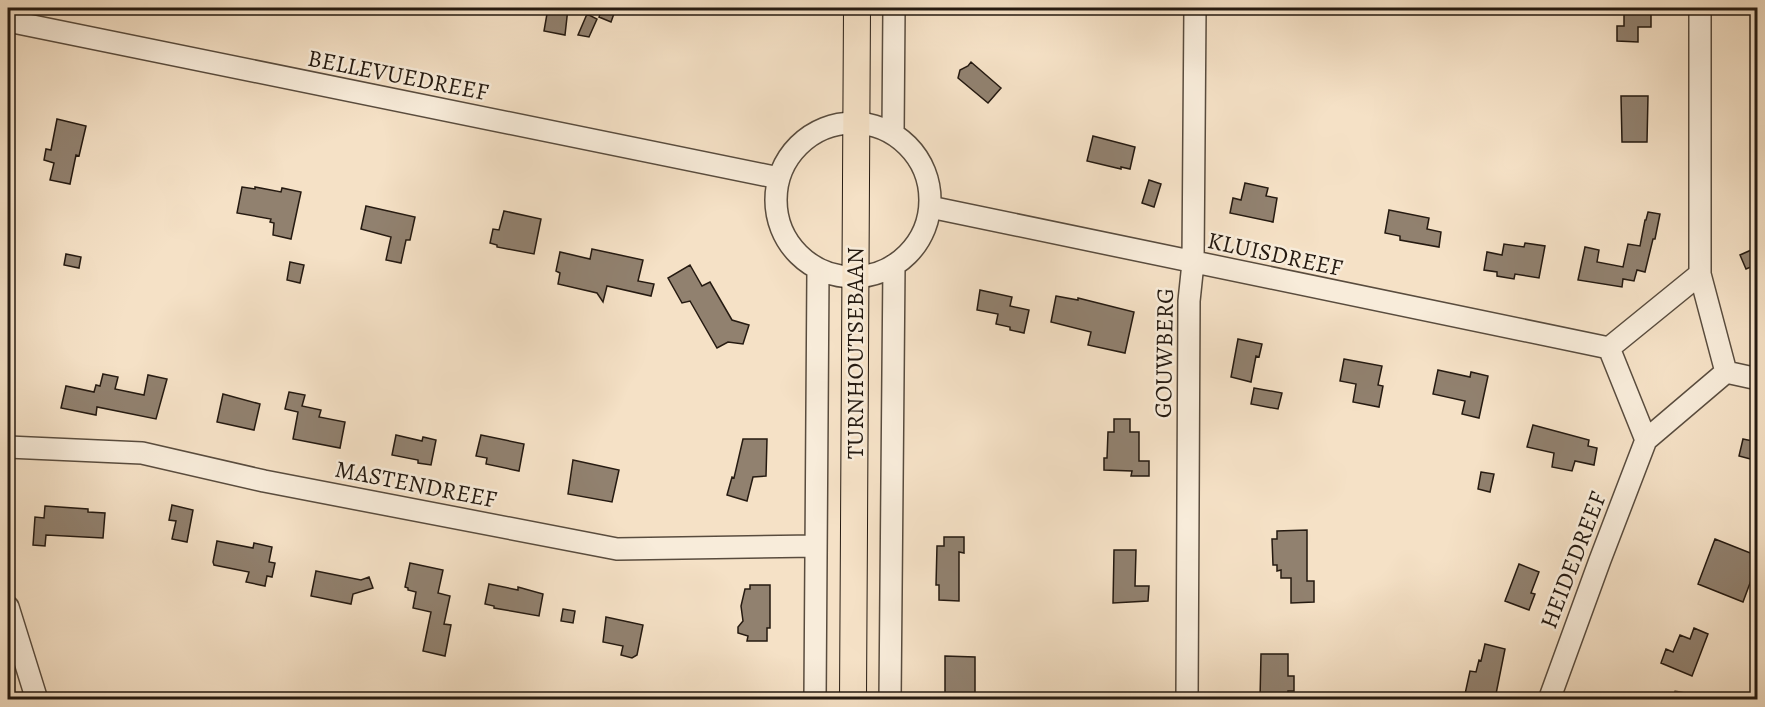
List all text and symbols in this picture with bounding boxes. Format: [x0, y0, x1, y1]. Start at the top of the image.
street label: BELLEVUEDREEF [305, 42, 491, 108]
street label: KLUISDREEF [1205, 224, 1345, 284]
street label: TURNHOUTSEBAAN [839, 247, 871, 459]
street label: GOUWBERG [1147, 288, 1181, 418]
street label: MASTENDREEF [333, 453, 499, 515]
street label: HEIDEDREEF [1532, 487, 1614, 633]

